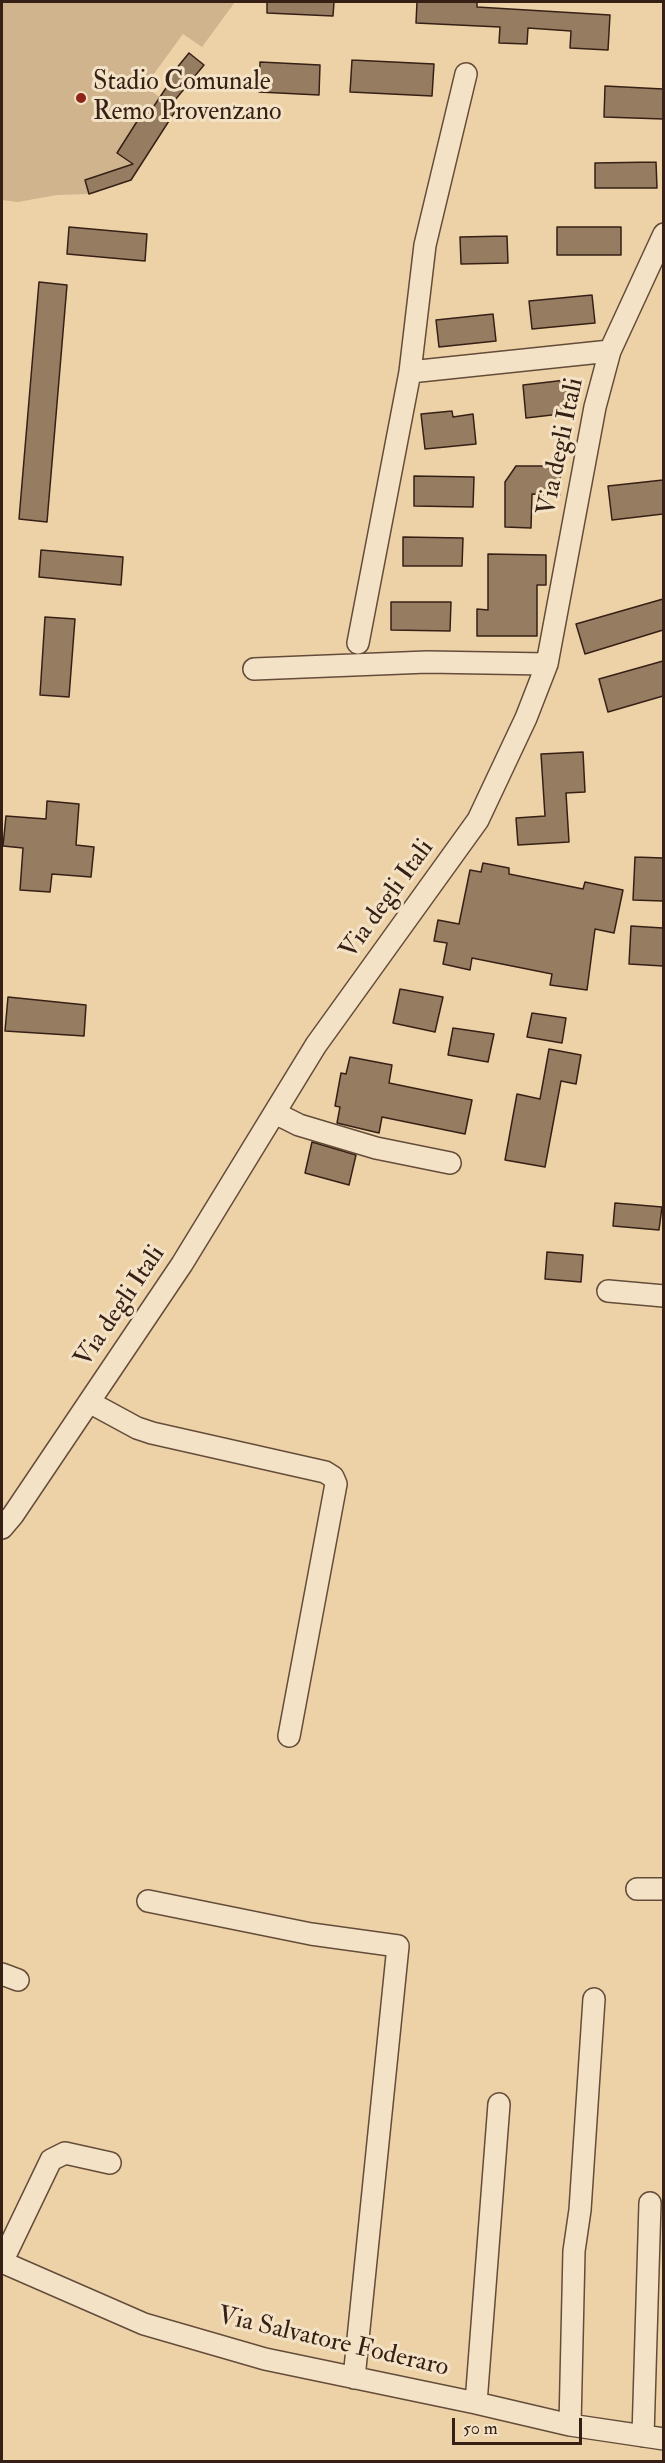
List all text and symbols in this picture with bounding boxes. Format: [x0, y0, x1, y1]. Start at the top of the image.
place label: Stadio Comunale Remo Provenzano [93, 67, 282, 128]
marker: Stadio Comunale Remo Provenzano [74, 91, 88, 105]
street label: Via degli Itali [532, 375, 592, 519]
street label: Via degli Itali [334, 834, 442, 966]
street label: Via degli Itali [69, 1240, 173, 1374]
street label: Via Salvatore Foderaro [214, 2301, 452, 2385]
scale bar [455, 2406, 586, 2444]
text: 50 m [463, 2417, 498, 2440]

